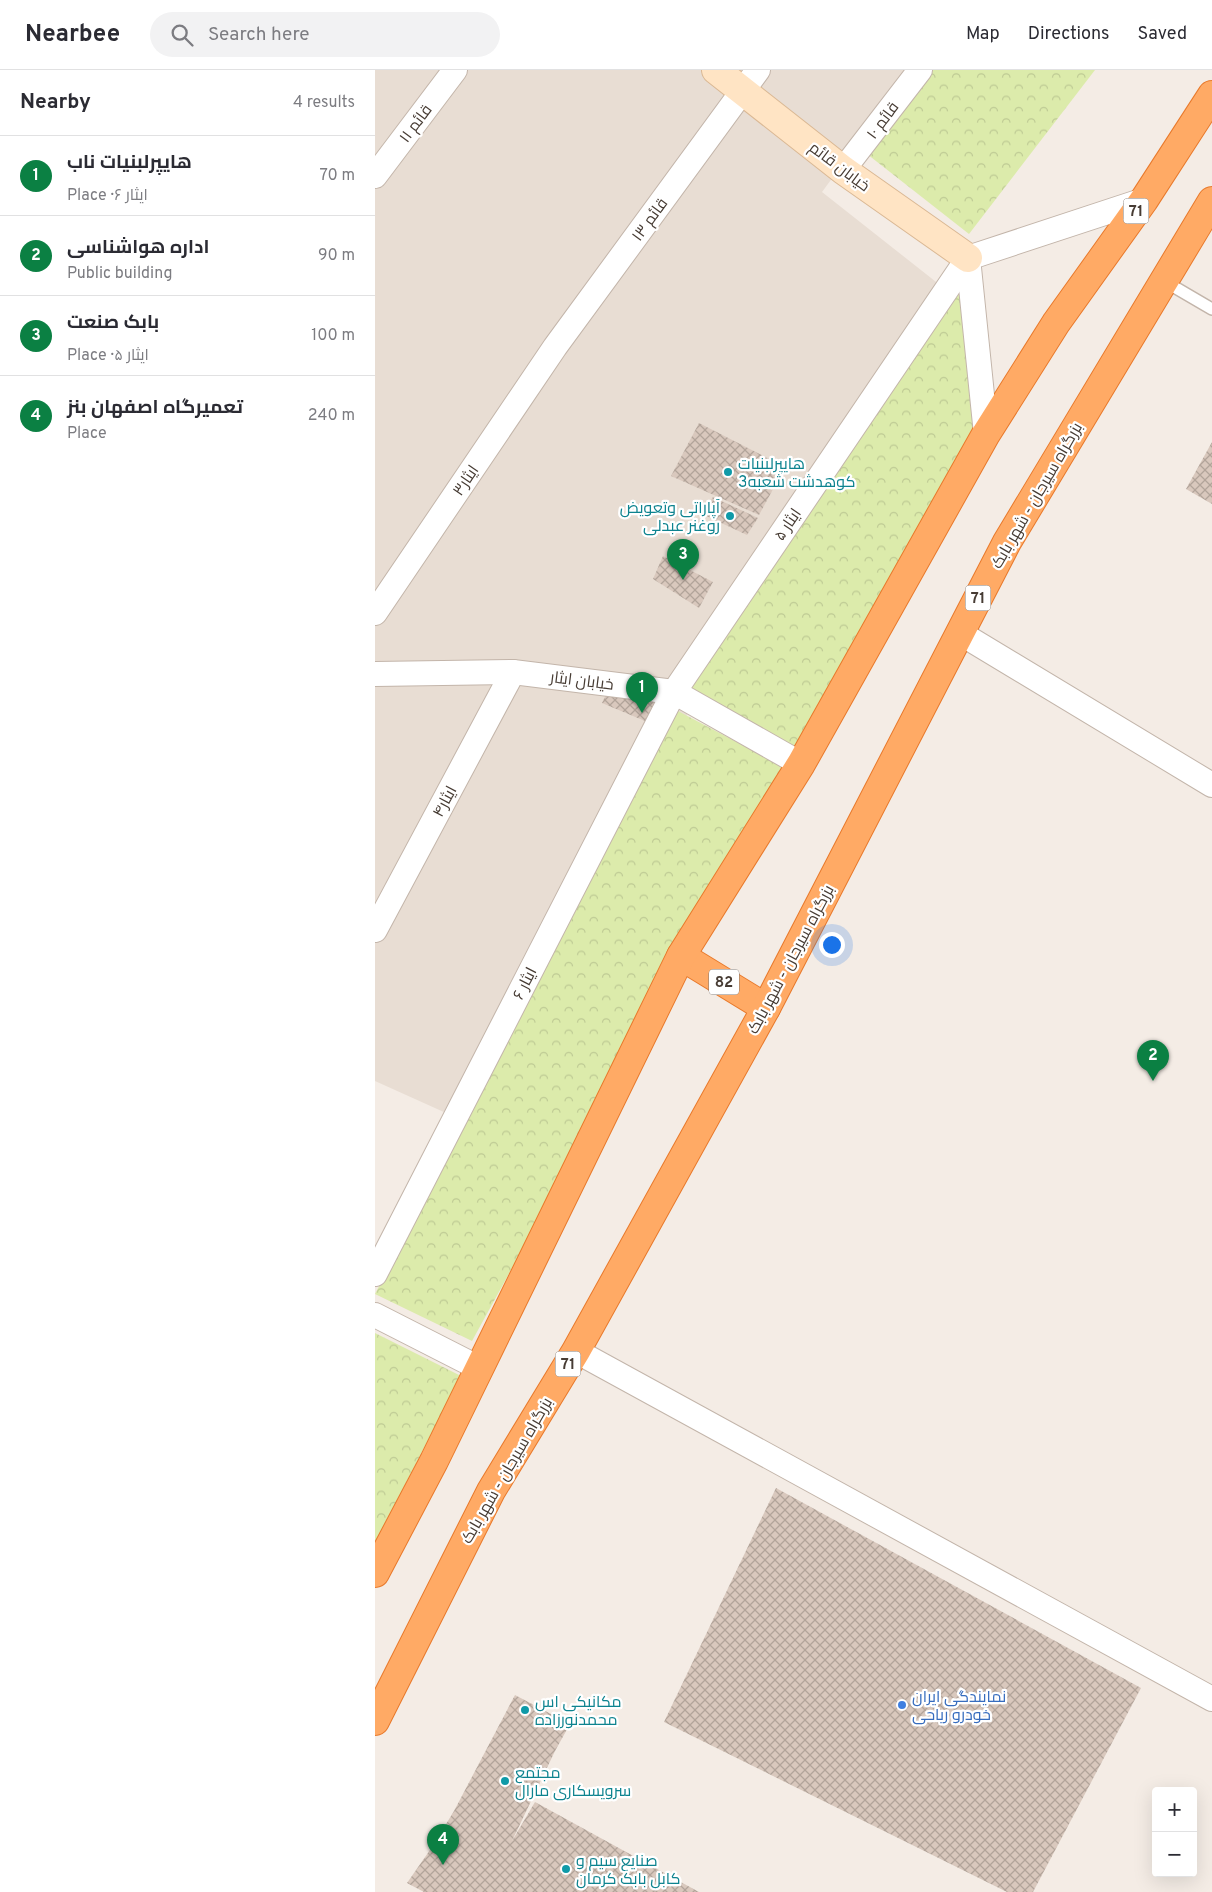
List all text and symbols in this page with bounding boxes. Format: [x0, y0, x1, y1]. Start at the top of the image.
search box [150, 12, 500, 57]
text: Nearbee [25, 20, 120, 50]
icon: search [168, 21, 196, 49]
text: Search here [208, 23, 310, 47]
text: Map [966, 23, 1000, 46]
text: Directions [1028, 23, 1110, 46]
text: Saved [1138, 23, 1187, 46]
text: Nearby [20, 89, 91, 116]
text: 4 results [293, 93, 355, 113]
street label: قائم ۱۰ [863, 98, 904, 144]
street label: قائم ۱۱ [396, 101, 437, 147]
street label: خیابان قائم [804, 138, 873, 197]
text: هایپرلبنیات ناب [67, 151, 192, 175]
text: 1 [33, 166, 39, 186]
text: 70 m [320, 166, 355, 186]
text: Place · ایثار ۶ [67, 186, 148, 206]
street label: قائم ۱۳ [628, 195, 673, 246]
road number: 71 [1123, 198, 1149, 224]
text: اداره هواشناسی [67, 236, 209, 260]
text: 2 [31, 246, 41, 266]
text: 90 m [318, 246, 355, 266]
text: Public building [67, 264, 172, 284]
text: بابک صنعت [67, 311, 159, 335]
text: 3 [31, 326, 41, 346]
text: 100 m [311, 326, 355, 346]
text: Place · ایثار ۵ [67, 346, 149, 366]
text: تعمیرگاه اصفهان بنز [67, 396, 243, 420]
text: 4 [31, 406, 41, 426]
text: 240 m [308, 406, 355, 426]
street label: بزرگراه سیرجان - شهر بابک [988, 419, 1088, 573]
text: Place [67, 424, 107, 444]
place label: هایپرلبنیات کوهدشت شعبه3 [738, 455, 856, 493]
street label: ایثار۳ [449, 462, 484, 500]
marker: هایپرلبنیات کوهدشت شعبه3 [722, 466, 734, 478]
place label: آپاراتی وتعویض روغنر عبدلی [620, 499, 721, 537]
street label: ایثار ۵ [771, 505, 807, 545]
marker: آپاراتی وتعویض روغنر عبدلی [724, 510, 736, 522]
pin: 3 [667, 539, 699, 580]
road number: 71 [965, 586, 991, 610]
street label: خیابان ایثار [548, 668, 615, 696]
pin: 1 [626, 672, 658, 713]
street label: ایثار۴ [429, 783, 462, 821]
street label: بزرگراه سیرجان - شهر بابک [744, 882, 840, 1038]
your location [819, 932, 845, 958]
street label: ایثار ۶ [509, 964, 542, 1003]
road number: 82 [709, 970, 739, 994]
pin: 2 [1137, 1040, 1169, 1081]
road number: 71 [555, 1352, 581, 1376]
street label: بزرگراه سیرجان - شهر بابک [458, 1394, 558, 1548]
place label: نمایندگی ایران خودرو ریاحی [912, 1688, 1006, 1726]
place label: مکانیکی اس محمدنورزاده [535, 1693, 622, 1731]
marker: نمایندگی ایران خودرو ریاحی [896, 1699, 908, 1711]
marker: مکانیکی اس محمدنورزاده [519, 1704, 531, 1716]
place label: مجتمع سرویسکاری مارال [515, 1764, 631, 1802]
marker: مجتمع سرویسکاری مارال [499, 1775, 511, 1787]
map controls [1152, 1787, 1197, 1877]
button: + [1152, 1787, 1197, 1832]
pin: 4 [427, 1824, 459, 1865]
button: − [1152, 1832, 1197, 1877]
place label: صنایع سیم و کابل بابک کرمان [576, 1852, 680, 1890]
marker: صنایع سیم و کابل بابک کرمان [560, 1863, 572, 1875]

